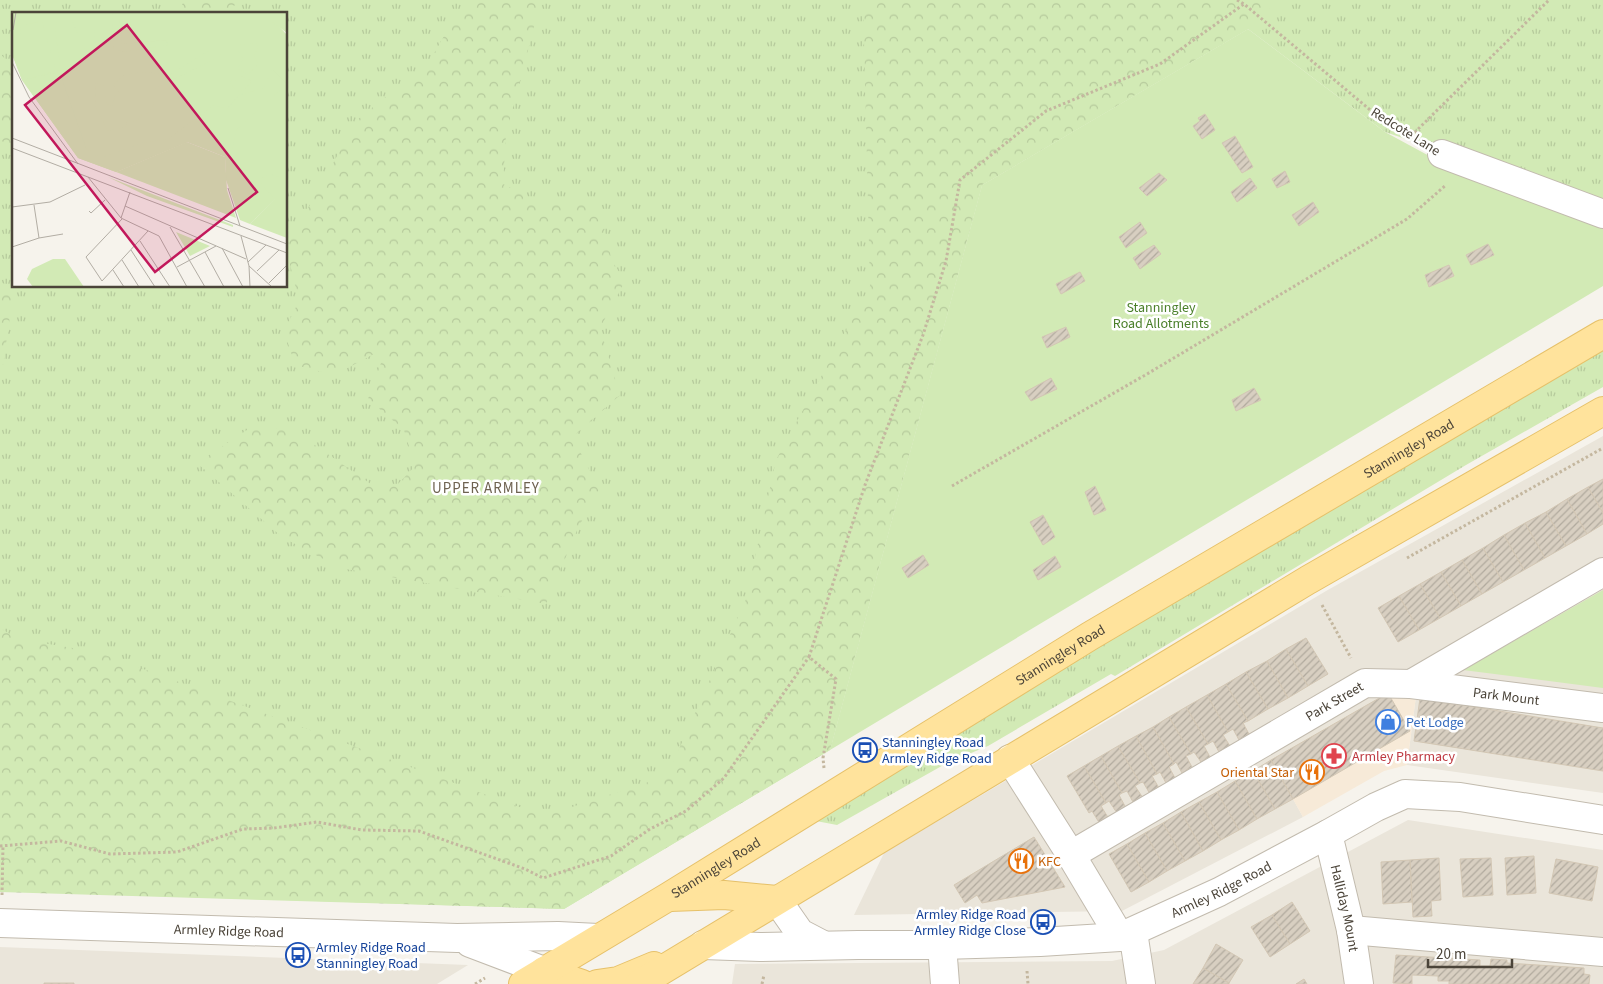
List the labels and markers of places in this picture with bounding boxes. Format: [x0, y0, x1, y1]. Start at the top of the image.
shop icon: Pet Lodge [1375, 709, 1401, 735]
place label: Pet Lodge [1406, 713, 1464, 733]
place label: Stanningley Road Armley Ridge Road [882, 733, 992, 769]
bus stop icon: Stanningley Road Armley Ridge Road [852, 737, 878, 763]
pharmacy icon: Armley Pharmacy [1321, 743, 1347, 769]
place label: Armley Pharmacy [1352, 747, 1456, 767]
restaurant icon: Oriental Star [1299, 759, 1325, 785]
place label: Oriental Star [1220, 763, 1294, 783]
restaurant icon: KFC [1008, 848, 1034, 874]
place label: KFC [1038, 852, 1061, 872]
place label: Armley Ridge Road Armley Ridge Close [914, 905, 1026, 941]
bus stop icon: Armley Ridge Road Armley Ridge Close [1030, 909, 1056, 935]
place label: Armley Ridge Road Stanningley Road [316, 938, 426, 974]
bus stop icon: Armley Ridge Road Stanningley Road [285, 942, 311, 968]

